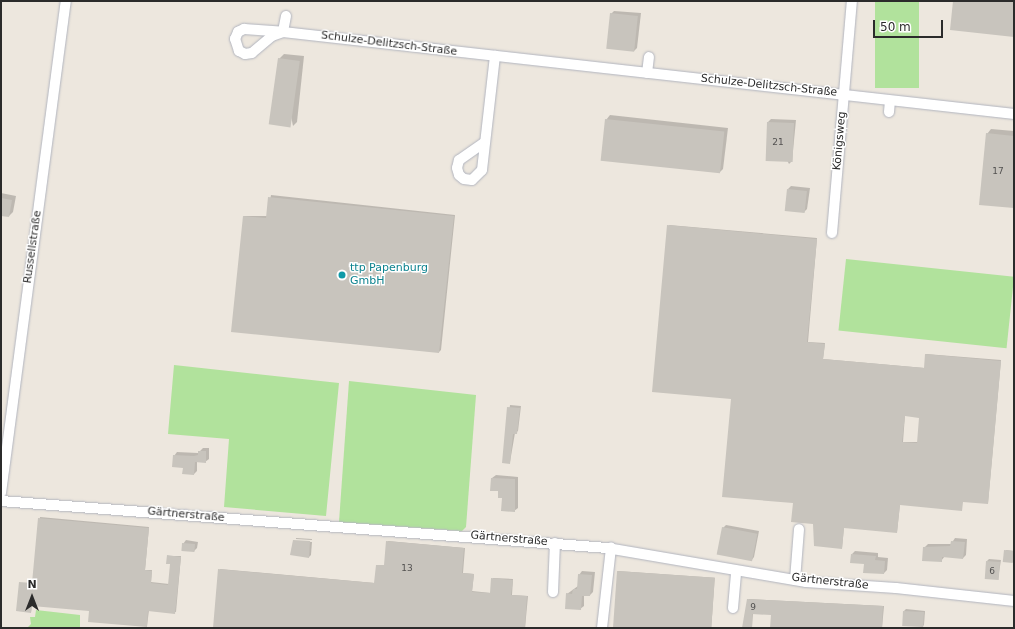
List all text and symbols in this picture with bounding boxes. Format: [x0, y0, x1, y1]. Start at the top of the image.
scale bar [875, 12, 945, 38]
text: 50 m [880, 20, 911, 34]
street label: Schulze-Delitzsch-Straße [320, 29, 458, 59]
street label: Schulze-Delitzsch-Straße [700, 72, 838, 100]
street label: Königsweg [831, 111, 849, 171]
house number: 21 [772, 137, 784, 147]
house number: 17 [992, 166, 1004, 176]
street label: Russellstraße [21, 210, 45, 284]
place label: ttp Papenburg GmbH [350, 262, 428, 288]
marker: ttp Papenburg GmbH [337, 270, 347, 280]
street label: Gärtnerstraße [147, 505, 225, 525]
street label: Gärtnerstraße [470, 529, 548, 549]
house number: 13 [401, 563, 413, 573]
house number: 6 [989, 566, 995, 576]
street label: Gärtnerstraße [791, 571, 869, 593]
north arrow [12, 577, 52, 617]
text: N [27, 578, 37, 591]
house number: 9 [750, 602, 756, 612]

